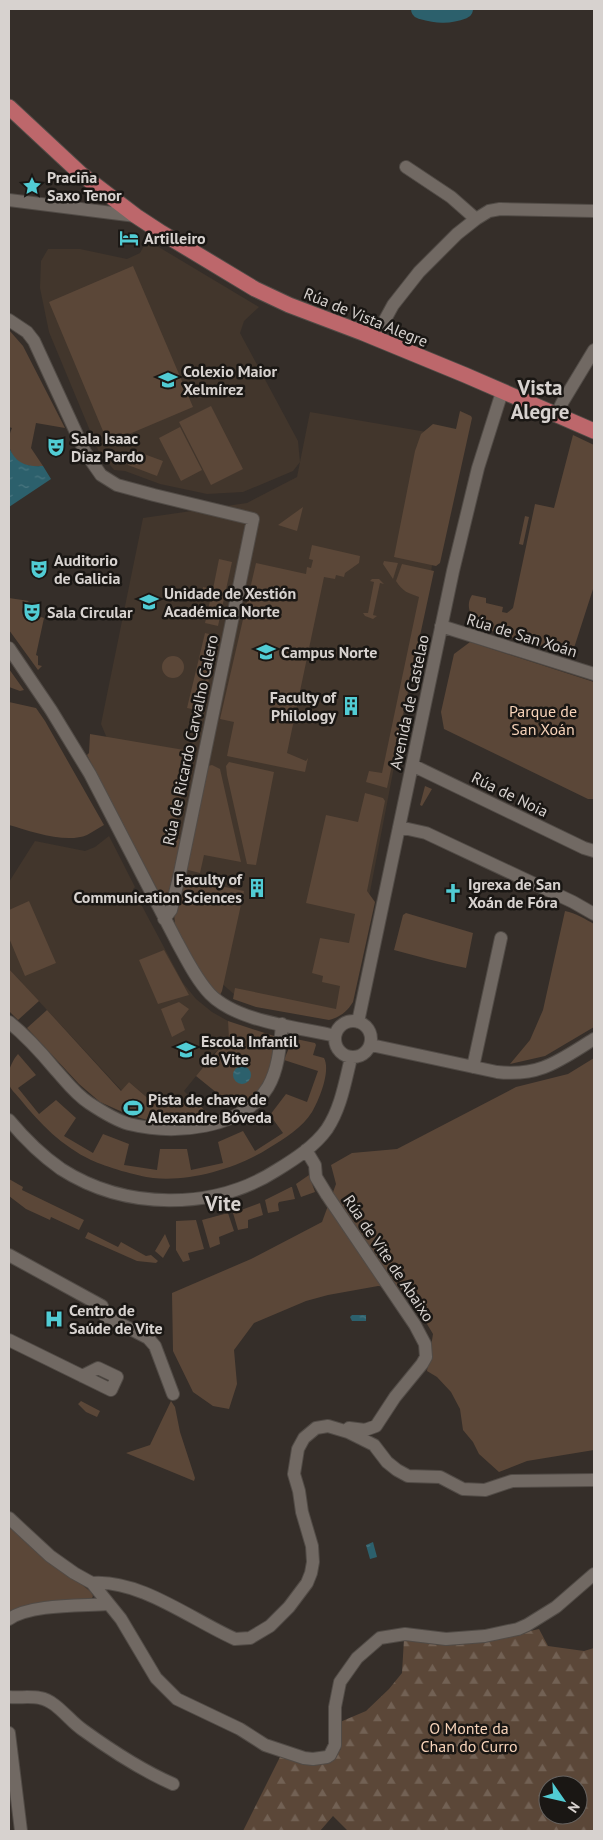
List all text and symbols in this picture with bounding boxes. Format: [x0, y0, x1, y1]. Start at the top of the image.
place label: Praciña Saxo Tenor [47, 167, 122, 205]
place icon: Praciña Saxo Tenor [21, 175, 43, 197]
hotel icon: Artilleiro [118, 227, 140, 249]
place label: Artilleiro [144, 228, 206, 248]
street label: Rúa de Vista Alegre [301, 283, 431, 351]
place label: Colexio Maior Xelmírez [183, 361, 277, 399]
school or university icon: Colexio Maior Xelmírez [157, 369, 179, 391]
district label: Vista Alegre [511, 374, 569, 425]
place label: Sala Isaac Díaz Pardo [71, 428, 144, 466]
theatre icon: Sala Isaac Díaz Pardo [45, 436, 67, 458]
place label: Auditorio de Galicia [54, 550, 121, 588]
theatre icon: Auditorio de Galicia [28, 558, 50, 580]
place label: Unidade de Xestión Académica Norte [164, 583, 296, 621]
school or university icon: Unidade de Xestión Académica Norte [138, 591, 160, 613]
theatre icon: Sala Circular [21, 601, 43, 623]
place label: Sala Circular [47, 602, 133, 622]
street label: Rúa de San Xoán [464, 609, 580, 661]
street label: Rúa de Ricardo Carvalho Calero [158, 633, 222, 847]
street label: Avenida de Castelao [385, 633, 433, 771]
school or university icon: Campus Norte [255, 641, 277, 663]
place label: Campus Norte [281, 642, 377, 662]
place label: Faculty of Philology [270, 687, 337, 725]
building icon: Faculty of Philology [340, 695, 362, 717]
park label: Parque de San Xoán [509, 701, 577, 739]
street label: Rúa de Noia [468, 767, 552, 821]
place label: Faculty of Communication Sciences [73, 869, 243, 907]
place label: Igrexa de San Xoán de Fóra [468, 874, 561, 912]
building icon: Faculty of Communication Sciences [246, 877, 268, 899]
church icon: Igrexa de San Xoán de Fóra [442, 882, 464, 904]
place label: Escola Infantil de Vite [201, 1031, 298, 1069]
school or university icon: Escola Infantil de Vite [175, 1039, 197, 1061]
place label: Pista de chave de Alexandre Bóveda [148, 1089, 272, 1127]
sports icon: Pista de chave de Alexandre Bóveda [122, 1097, 144, 1119]
district label: Vite [204, 1190, 241, 1217]
street label: Rúa de Vite de Abaixo [339, 1191, 439, 1325]
place label: Centro de Saúde de Vite [69, 1300, 163, 1338]
hospital icon: Centro de Saúde de Vite [43, 1308, 65, 1330]
park label: O Monte da Chan do Curro [420, 1718, 518, 1756]
north arrow [538, 1775, 588, 1825]
text: N [564, 1798, 584, 1816]

